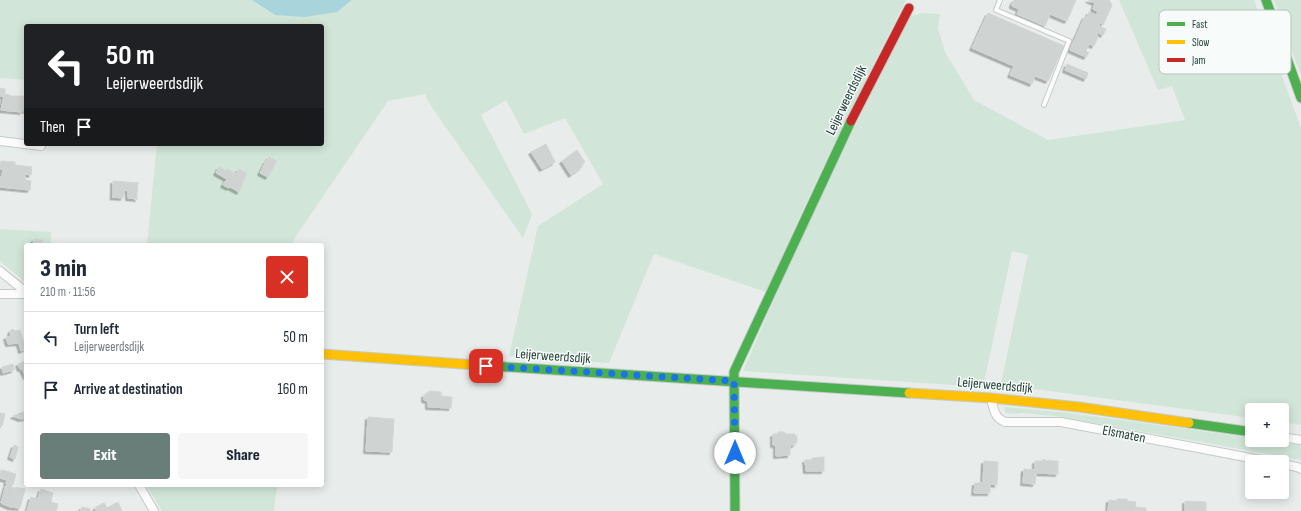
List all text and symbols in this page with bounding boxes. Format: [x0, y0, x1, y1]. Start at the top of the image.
legend [1159, 10, 1291, 74]
text: Fast [1192, 18, 1208, 31]
text: Slow [1192, 36, 1209, 49]
text: 50 m [106, 39, 155, 72]
icon: left [40, 40, 92, 92]
text: Jam [1191, 54, 1206, 67]
street label: Leijerweerdsdijk [822, 62, 870, 138]
text: Leijerweerdsdijk [106, 73, 203, 94]
icon: arrive [73, 116, 95, 138]
text: Then [40, 118, 65, 137]
text: 3 min [40, 254, 87, 283]
button: close [266, 256, 308, 298]
text: 210 m · 11:56 [40, 284, 95, 300]
text: Turn left [74, 320, 119, 339]
icon: left [40, 327, 62, 349]
text: 50 m [283, 328, 308, 347]
text: Leijerweerdsdijk [74, 339, 144, 355]
street label: Leijerweerdsdijk [515, 345, 592, 367]
pin [469, 349, 503, 383]
icon: arrive [475, 355, 497, 377]
street label: Leijerweerdsdijk [957, 373, 1034, 397]
icon: arrive [40, 379, 62, 401]
text: Arrive at destination [74, 380, 183, 399]
text: 160 m [277, 380, 308, 399]
map controls [1245, 403, 1289, 499]
button: + [1245, 403, 1289, 447]
street label: Elsmaten [1101, 422, 1147, 446]
position arrow [714, 432, 756, 474]
button: Exit [40, 433, 170, 479]
button: Share [178, 433, 308, 479]
button: − [1245, 455, 1289, 499]

